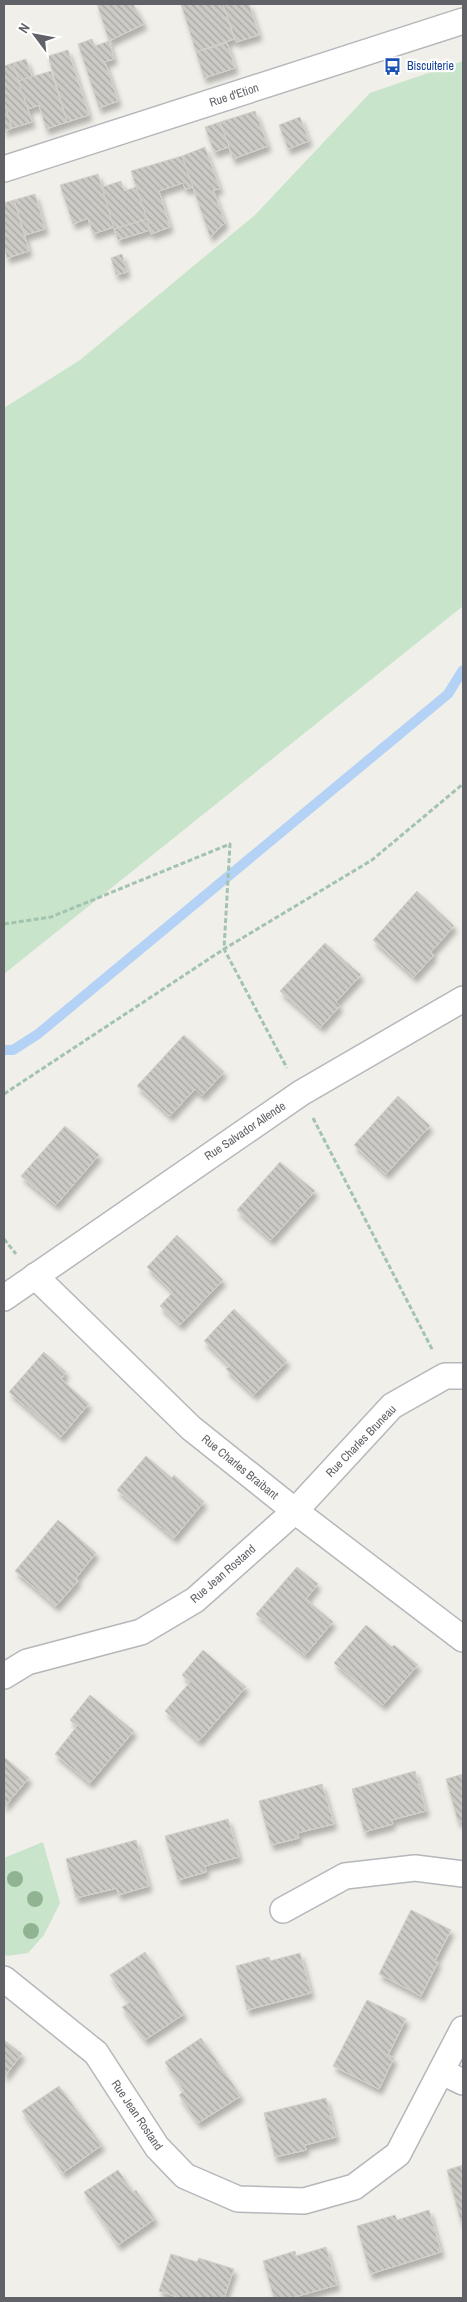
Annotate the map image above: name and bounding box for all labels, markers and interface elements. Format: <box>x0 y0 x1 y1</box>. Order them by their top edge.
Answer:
north arrow <box>10 10 60 60</box>
text: N <box>14 20 34 36</box>
bus stop icon: Biscuiterie <box>383 56 403 76</box>
place label: Biscuiterie <box>407 58 454 74</box>
street label: Rue d'Etion <box>207 79 261 111</box>
street label: Rue Salvador Allende <box>201 1098 289 1164</box>
street label: Rue Charles Bruneau <box>322 1401 400 1481</box>
street label: Rue Charles Braibant <box>198 1431 282 1503</box>
street label: Rue Jean Rostand <box>187 1541 259 1607</box>
street label: Rue Jean Rostand <box>108 2077 166 2153</box>

